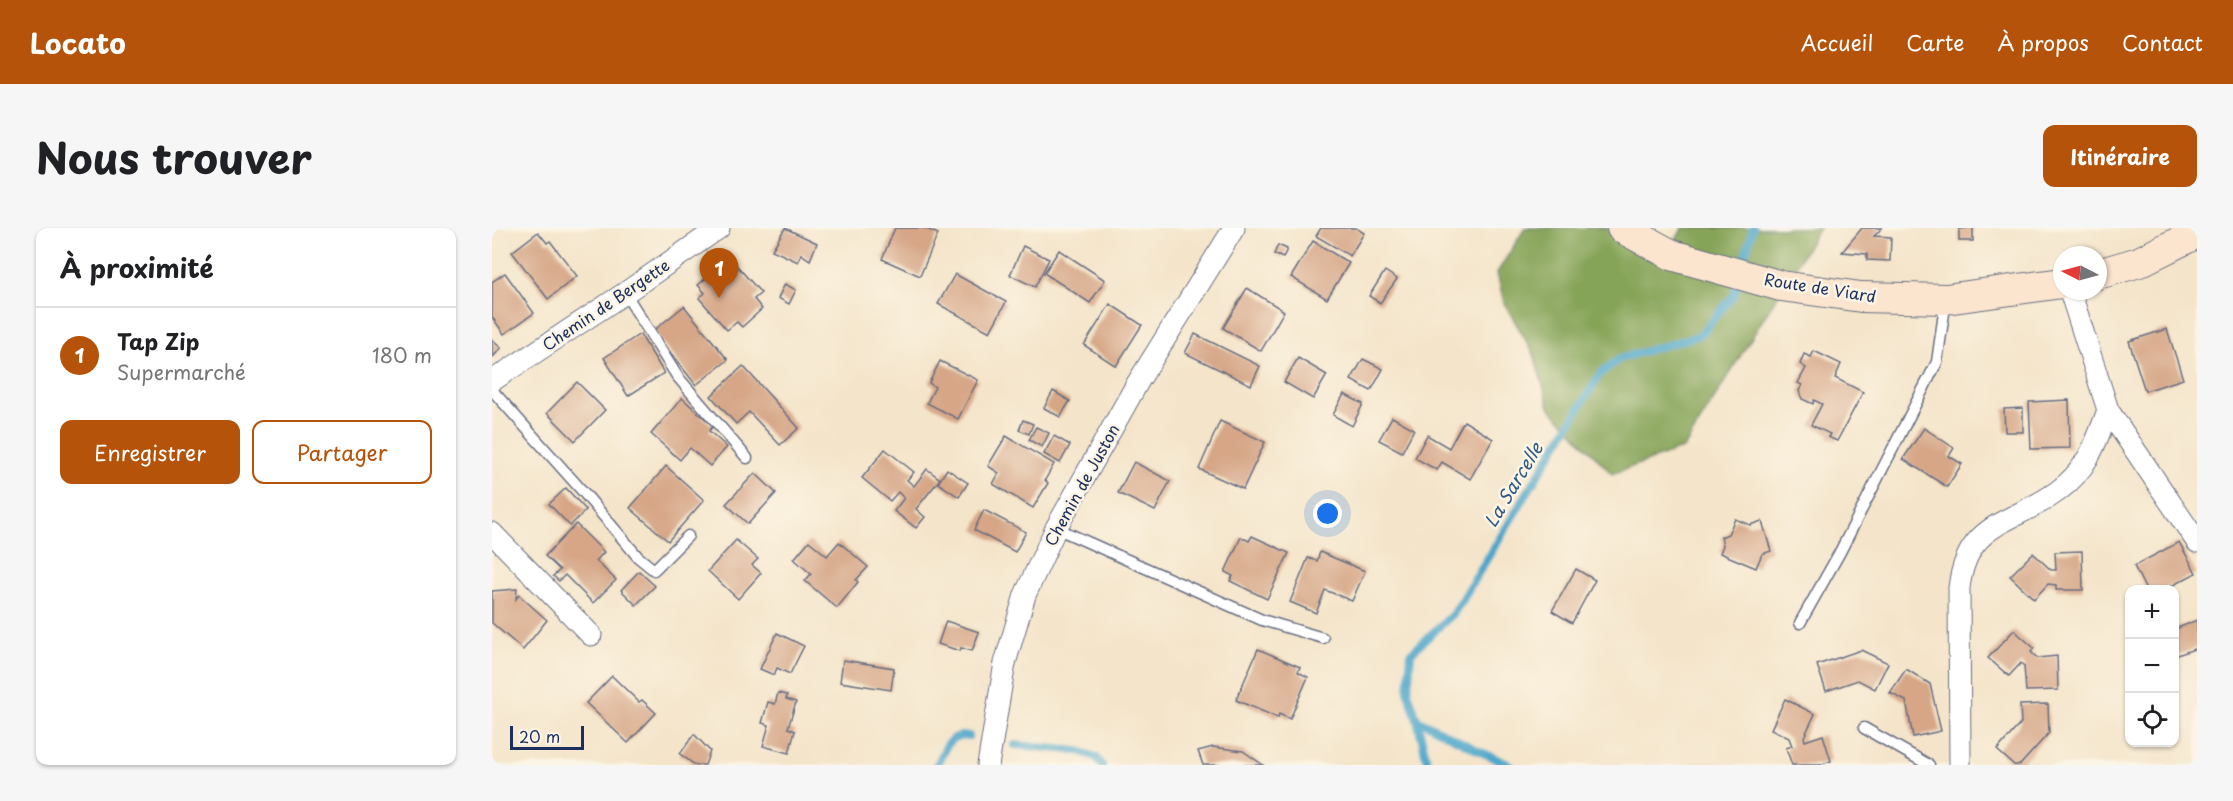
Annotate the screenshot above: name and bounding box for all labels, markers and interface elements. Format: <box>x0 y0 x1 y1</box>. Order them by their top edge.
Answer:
text: Locato <box>30 21 126 64</box>
text: Accueil <box>1801 26 1873 58</box>
text: Carte <box>1906 26 1964 58</box>
text: À propos <box>1997 26 2089 58</box>
text: Contact <box>2122 26 2203 58</box>
text: Nous trouver <box>36 125 312 188</box>
button: Itinéraire <box>2043 125 2197 187</box>
north arrow <box>2053 246 2107 300</box>
text: À proximité <box>60 248 214 287</box>
pin: 1 <box>700 248 738 298</box>
street label: Chemin de Bergette <box>537 253 674 356</box>
street label: Route de Viard <box>1762 266 1878 308</box>
text: Tap Zip <box>117 324 199 357</box>
text: 1 <box>75 340 84 370</box>
text: 180 m <box>372 340 432 370</box>
text: Supermarché <box>117 357 246 387</box>
street label: Chemin de Juston <box>1038 419 1125 550</box>
button: Enregistrer <box>60 420 240 484</box>
button: Partager <box>252 420 432 484</box>
water label: La Sarcelle <box>1477 436 1549 532</box>
your location <box>1313 499 1342 528</box>
map controls <box>2125 585 2179 747</box>
button: + <box>2125 585 2179 639</box>
button: − <box>2125 639 2179 693</box>
button: locate <box>2125 693 2179 747</box>
scale bar <box>510 723 584 750</box>
text: 20 m <box>519 724 560 748</box>

